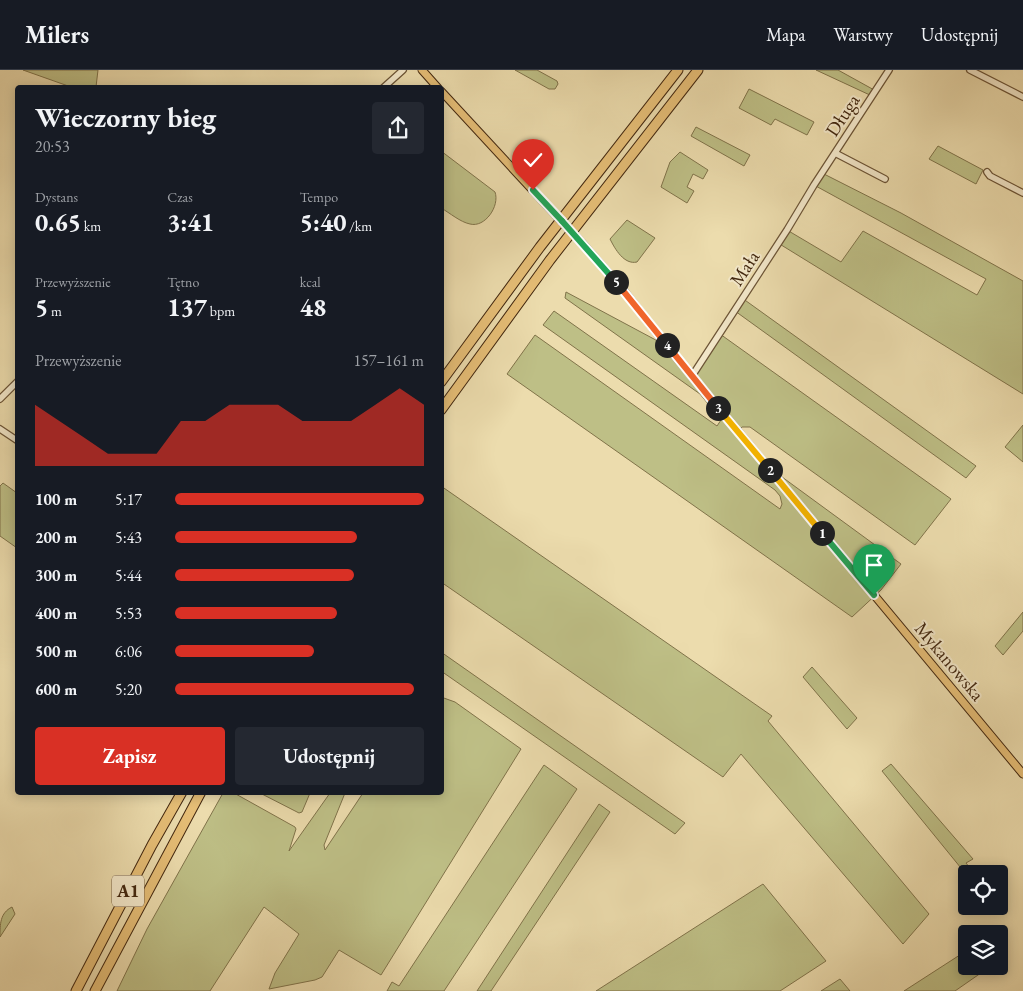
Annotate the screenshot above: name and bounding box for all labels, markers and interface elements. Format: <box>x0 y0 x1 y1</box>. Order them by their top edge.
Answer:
text: Milers <box>25 19 89 50</box>
text: Mapa <box>766 23 805 46</box>
text: Warstwy <box>833 23 893 46</box>
text: Udostępnij <box>921 23 998 46</box>
street label: Długa <box>820 89 866 141</box>
text: Wieczorny bieg <box>35 99 216 135</box>
button: share <box>372 102 424 154</box>
text: 20:53 <box>35 136 70 157</box>
pin <box>512 139 554 190</box>
icon: check <box>519 146 547 174</box>
text: Dystans <box>35 188 78 206</box>
text: Czas <box>167 188 193 206</box>
text: Tempo <box>300 188 338 206</box>
text: 0.65 <box>35 206 81 238</box>
text: 3:41 <box>167 206 214 238</box>
text: 5:40 <box>300 206 346 238</box>
text: km <box>81 217 101 235</box>
text: /km <box>346 217 372 235</box>
street label: Mała <box>724 246 765 291</box>
pin: 5 <box>604 270 628 294</box>
text: Przewyższenie <box>35 273 111 291</box>
text: Tętno <box>167 273 199 291</box>
text: kcal <box>300 273 321 291</box>
text: 5 <box>613 273 620 291</box>
text: 5 <box>35 291 48 323</box>
text: 137 <box>167 291 207 323</box>
text: 48 <box>300 291 326 323</box>
text: m <box>48 302 62 320</box>
text: bpm <box>207 302 235 320</box>
pin: 4 <box>654 332 680 358</box>
text: 4 <box>664 336 671 354</box>
text: Przewyższenie <box>35 350 122 371</box>
text: 157–161 m <box>353 350 424 371</box>
pin: 3 <box>706 396 730 420</box>
text: 3 <box>715 399 722 417</box>
pin: 2 <box>758 458 782 482</box>
text: 2 <box>767 461 774 479</box>
text: 100 m <box>35 489 77 510</box>
text: 5:17 <box>115 489 142 510</box>
pin: 1 <box>810 520 834 546</box>
text: 1 <box>819 524 826 542</box>
text: 200 m <box>35 527 77 548</box>
text: 5:43 <box>115 527 142 548</box>
pin <box>853 544 895 595</box>
icon: arrive <box>860 551 888 579</box>
text: 300 m <box>35 565 77 586</box>
text: 5:44 <box>115 565 142 586</box>
text: 400 m <box>35 603 77 624</box>
text: 5:53 <box>115 603 142 624</box>
street label: Mykanowska <box>909 617 990 706</box>
text: 500 m <box>35 641 77 662</box>
text: 6:06 <box>115 641 142 662</box>
text: 600 m <box>35 679 77 700</box>
text: 5:20 <box>115 679 142 700</box>
button: Zapisz <box>35 727 225 785</box>
button: Udostępnij <box>235 727 424 785</box>
map controls <box>958 865 1008 975</box>
button: locate <box>958 865 1008 915</box>
road number: A1 <box>112 876 144 906</box>
button: layers <box>958 925 1008 975</box>

